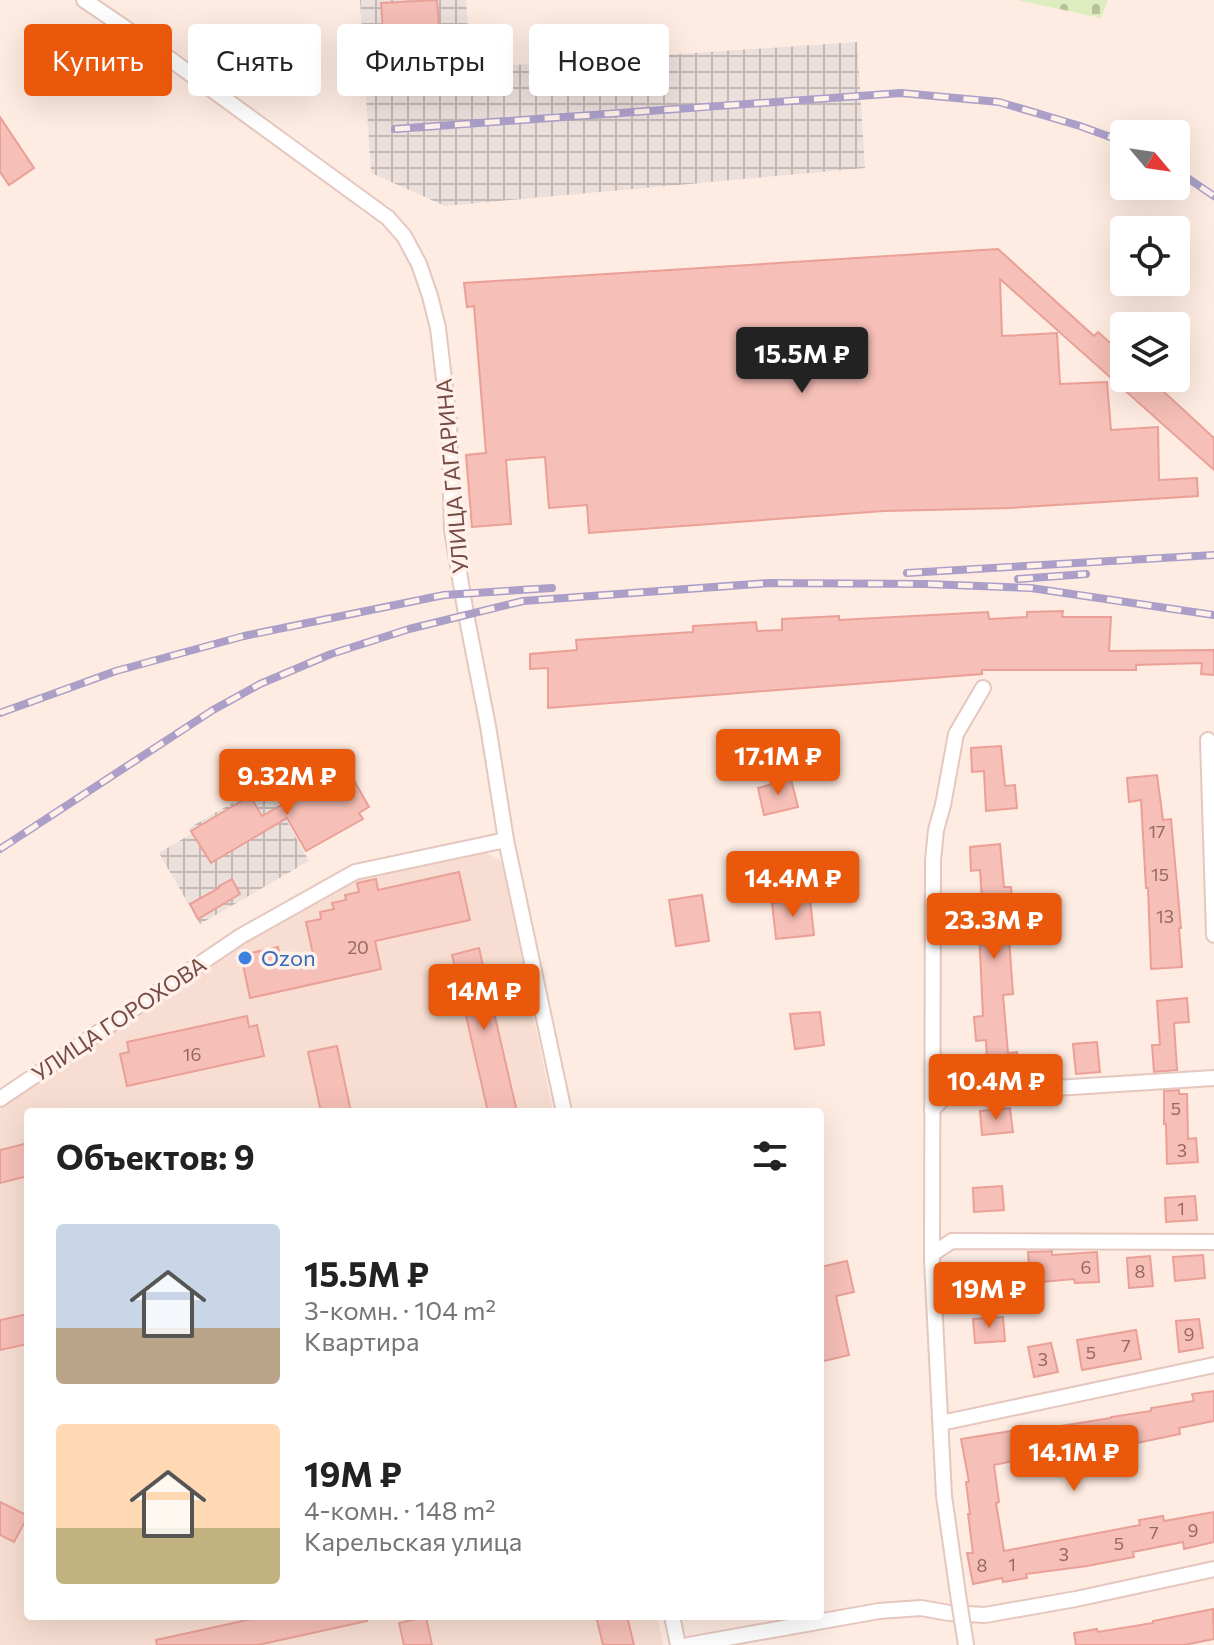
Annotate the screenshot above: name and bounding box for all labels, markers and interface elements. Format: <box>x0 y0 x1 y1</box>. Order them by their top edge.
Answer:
chip: Купить <box>24 24 172 96</box>
chip: Снять <box>188 24 321 96</box>
chip: Фильтры <box>337 24 513 96</box>
chip: Новое <box>529 24 669 96</box>
north arrow <box>1110 120 1190 200</box>
map controls <box>1110 120 1190 392</box>
button: locate <box>1110 216 1190 296</box>
button: layers <box>1110 312 1190 392</box>
pin: 15.5M ₽ <box>728 327 876 395</box>
text: 15.5M ₽ <box>754 337 850 368</box>
street label: УЛИЦА ГАГАРИНА <box>430 377 473 575</box>
pin: 17.1M ₽ <box>704 729 852 797</box>
text: 17.1M ₽ <box>734 739 822 770</box>
pin: 9.32M ₽ <box>213 749 361 817</box>
text: 9.32M ₽ <box>237 759 337 790</box>
house number: 17 <box>1148 820 1166 842</box>
pin: 14.4M ₽ <box>719 851 867 919</box>
text: 14.4M ₽ <box>744 861 842 892</box>
house number: 15 <box>1151 863 1169 885</box>
pin: 23.3M ₽ <box>920 893 1068 961</box>
text: 23.3M ₽ <box>945 903 1043 934</box>
house number: 13 <box>1156 905 1174 927</box>
house number: 20 <box>347 936 369 958</box>
place label: Ozon <box>261 944 316 971</box>
marker: Ozon <box>236 949 254 967</box>
street label: УЛИЦА ГОРОХОВА <box>26 950 211 1087</box>
pin: 14M ₽ <box>428 964 540 1032</box>
text: 14M ₽ <box>447 974 521 1005</box>
house number: 16 <box>183 1043 201 1065</box>
pin: 10.4M ₽ <box>922 1054 1070 1122</box>
text: 10.4M ₽ <box>947 1064 1045 1095</box>
house number: 5 <box>1171 1097 1181 1119</box>
icon: filters <box>748 1134 792 1178</box>
text: Объектов: 9 <box>56 1135 255 1177</box>
house number: 3 <box>1177 1139 1187 1161</box>
house number: 1 <box>1177 1197 1185 1219</box>
text: 15.5M ₽ <box>304 1252 429 1294</box>
icon: home <box>120 1256 216 1352</box>
house number: 6 <box>1081 1256 1091 1278</box>
house number: 8 <box>1135 1260 1146 1282</box>
pin: 19M ₽ <box>933 1262 1045 1330</box>
text: 19M ₽ <box>952 1272 1026 1303</box>
text: 3-комн. · 104 m² <box>304 1294 496 1325</box>
house number: 9 <box>1184 1323 1194 1345</box>
text: Квартира <box>304 1325 420 1356</box>
house number: 7 <box>1121 1334 1131 1356</box>
house number: 5 <box>1086 1341 1096 1363</box>
house number: 3 <box>1038 1348 1048 1370</box>
pin: 14.1M ₽ <box>1000 1425 1148 1493</box>
text: 14.1M ₽ <box>1028 1435 1120 1466</box>
text: 19M ₽ <box>304 1452 402 1494</box>
icon: home <box>120 1456 216 1552</box>
text: 4-комн. · 148 m² <box>304 1494 496 1525</box>
house number: 9 <box>1188 1519 1198 1541</box>
house number: 7 <box>1149 1521 1159 1543</box>
text: Карельская улица <box>304 1525 522 1556</box>
house number: 5 <box>1114 1532 1124 1554</box>
house number: 3 <box>1059 1543 1069 1565</box>
house number: 1 <box>1008 1553 1016 1575</box>
house number: 8 <box>977 1554 988 1576</box>

